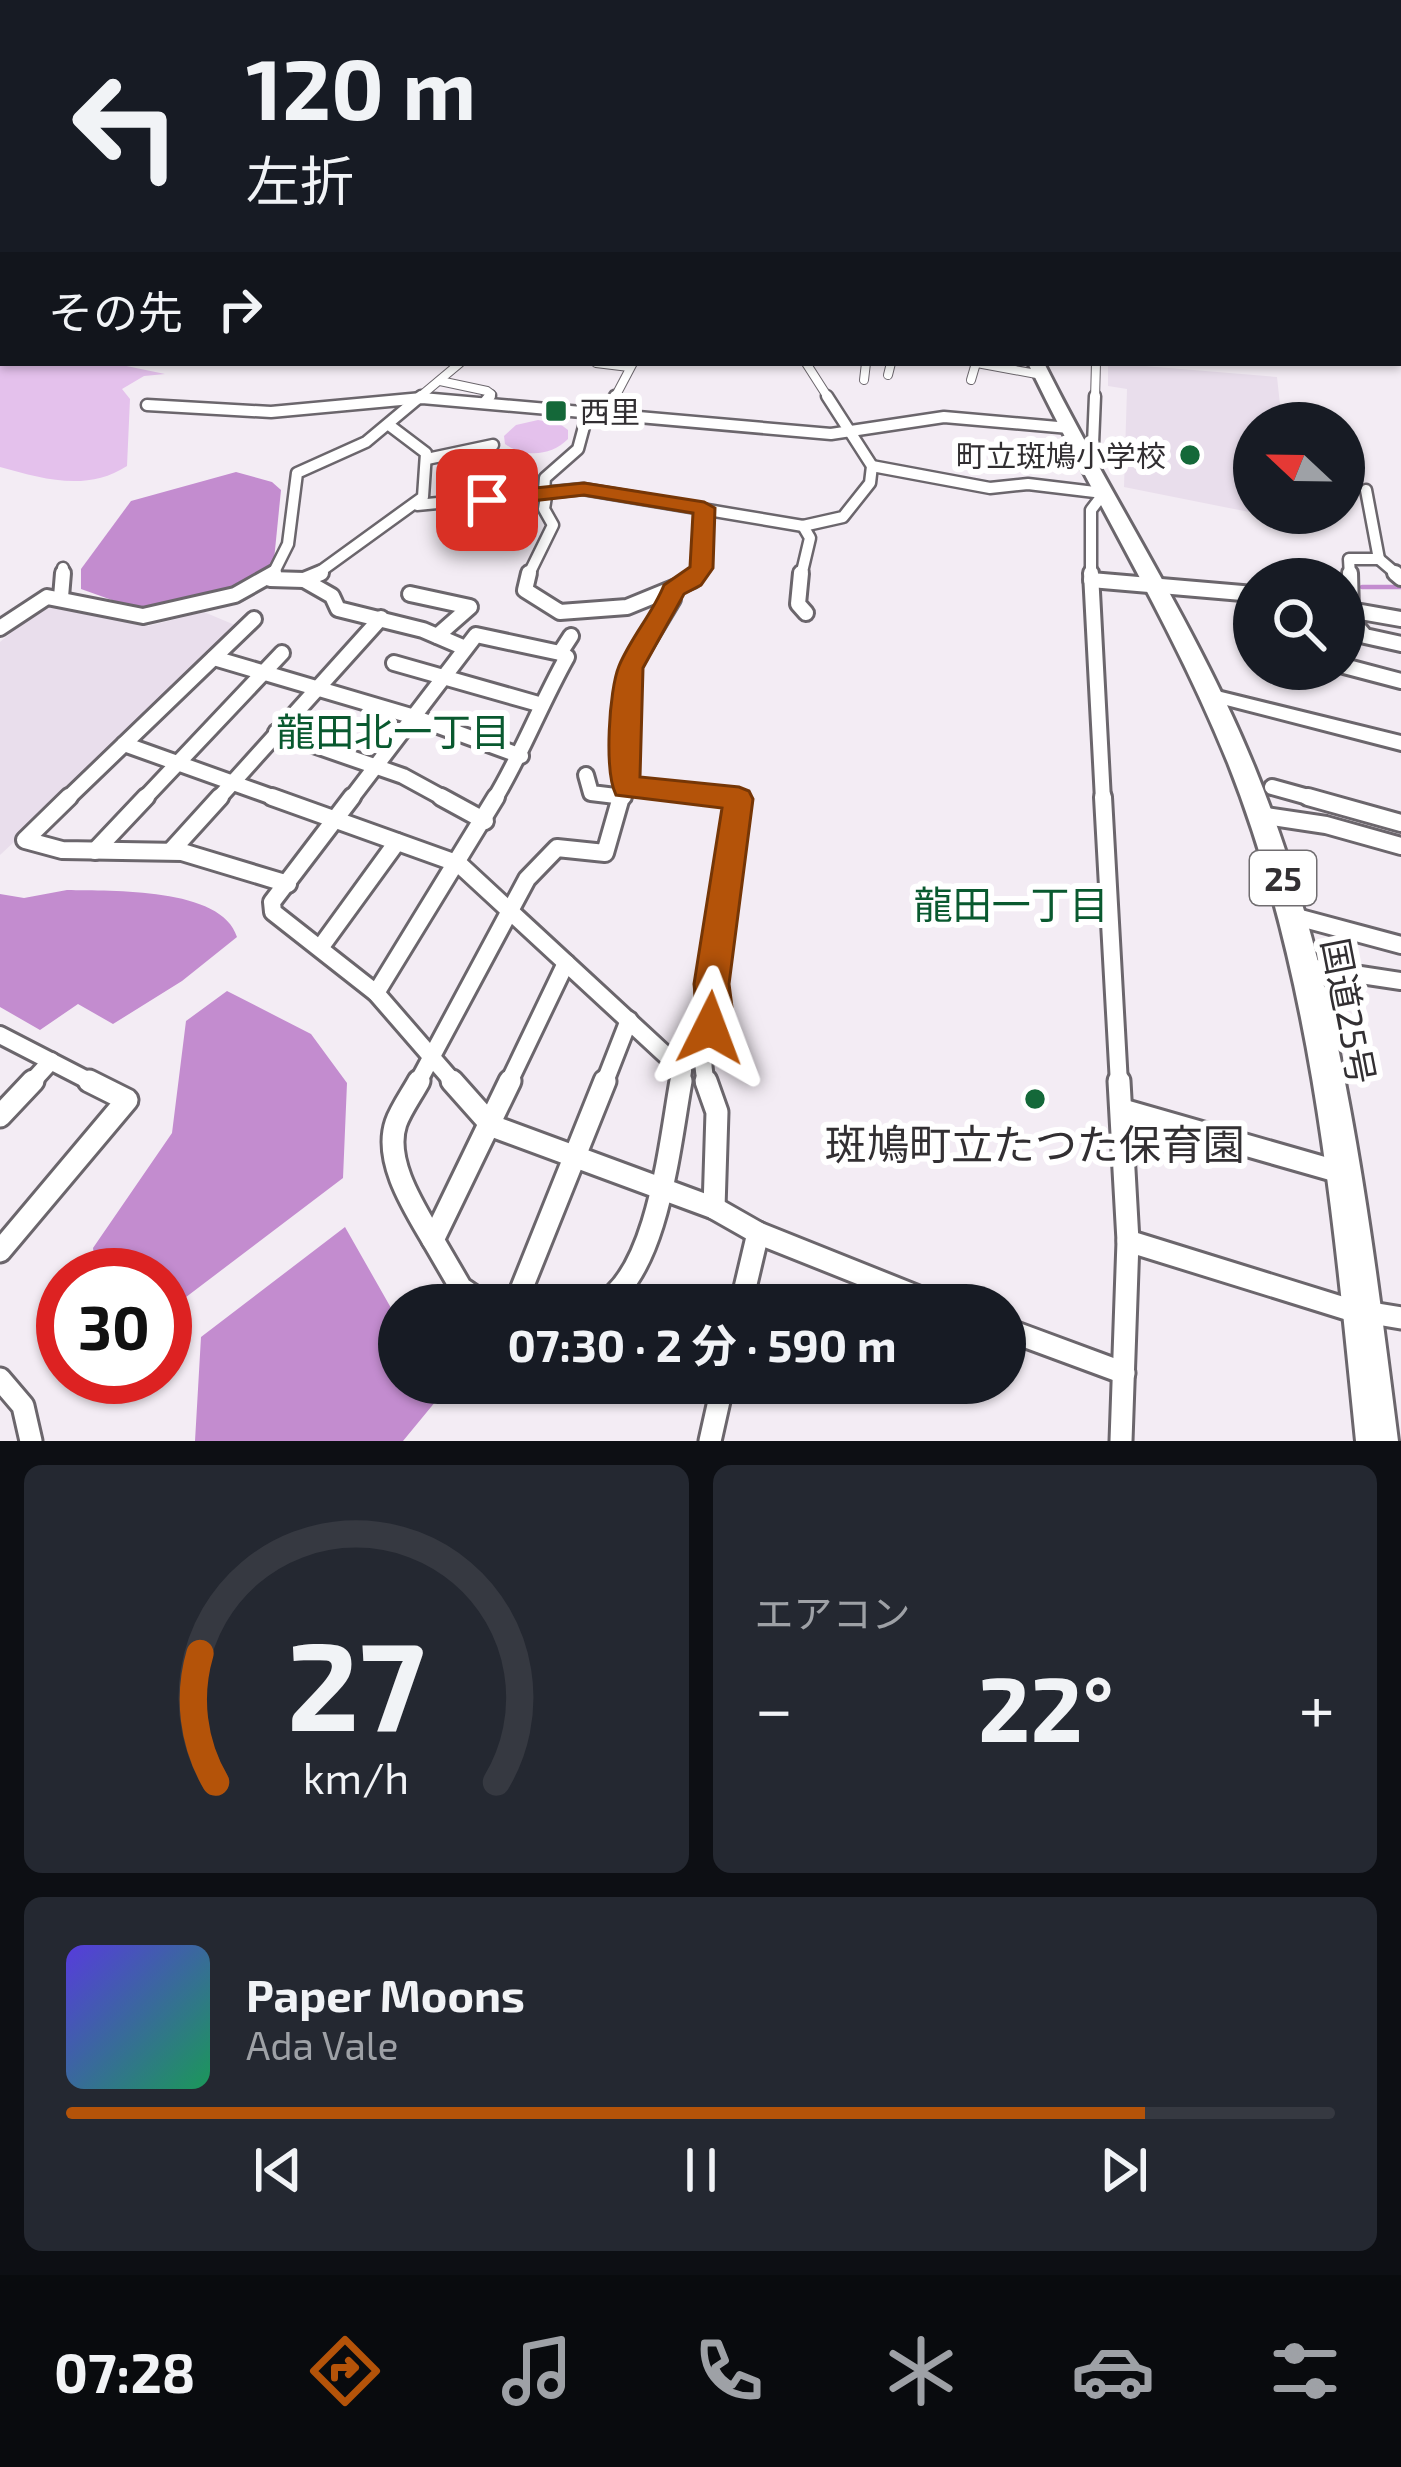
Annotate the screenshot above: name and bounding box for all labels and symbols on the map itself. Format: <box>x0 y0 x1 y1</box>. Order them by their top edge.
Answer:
place label: 西里 <box>580 393 640 429</box>
marker: 西里 <box>543 398 569 424</box>
north arrow <box>1233 402 1365 534</box>
place label: 町立斑鳩小学校 <box>956 437 1166 473</box>
marker: 町立斑鳩小学校 <box>1177 442 1203 468</box>
pin <box>436 449 538 551</box>
district label: 龍田北一丁目 <box>276 707 510 754</box>
road number: 25 <box>1250 851 1316 905</box>
district label: 龍田一丁目 <box>913 880 1109 927</box>
street label: 国道25号 <box>1315 934 1385 1088</box>
position arrow <box>647 965 773 1091</box>
marker: 斑鳩町立たつた保育園 <box>1022 1086 1048 1112</box>
place label: 斑鳩町立たつた保育園 <box>825 1118 1245 1168</box>
speed limit sign: 30 <box>36 1248 192 1404</box>

